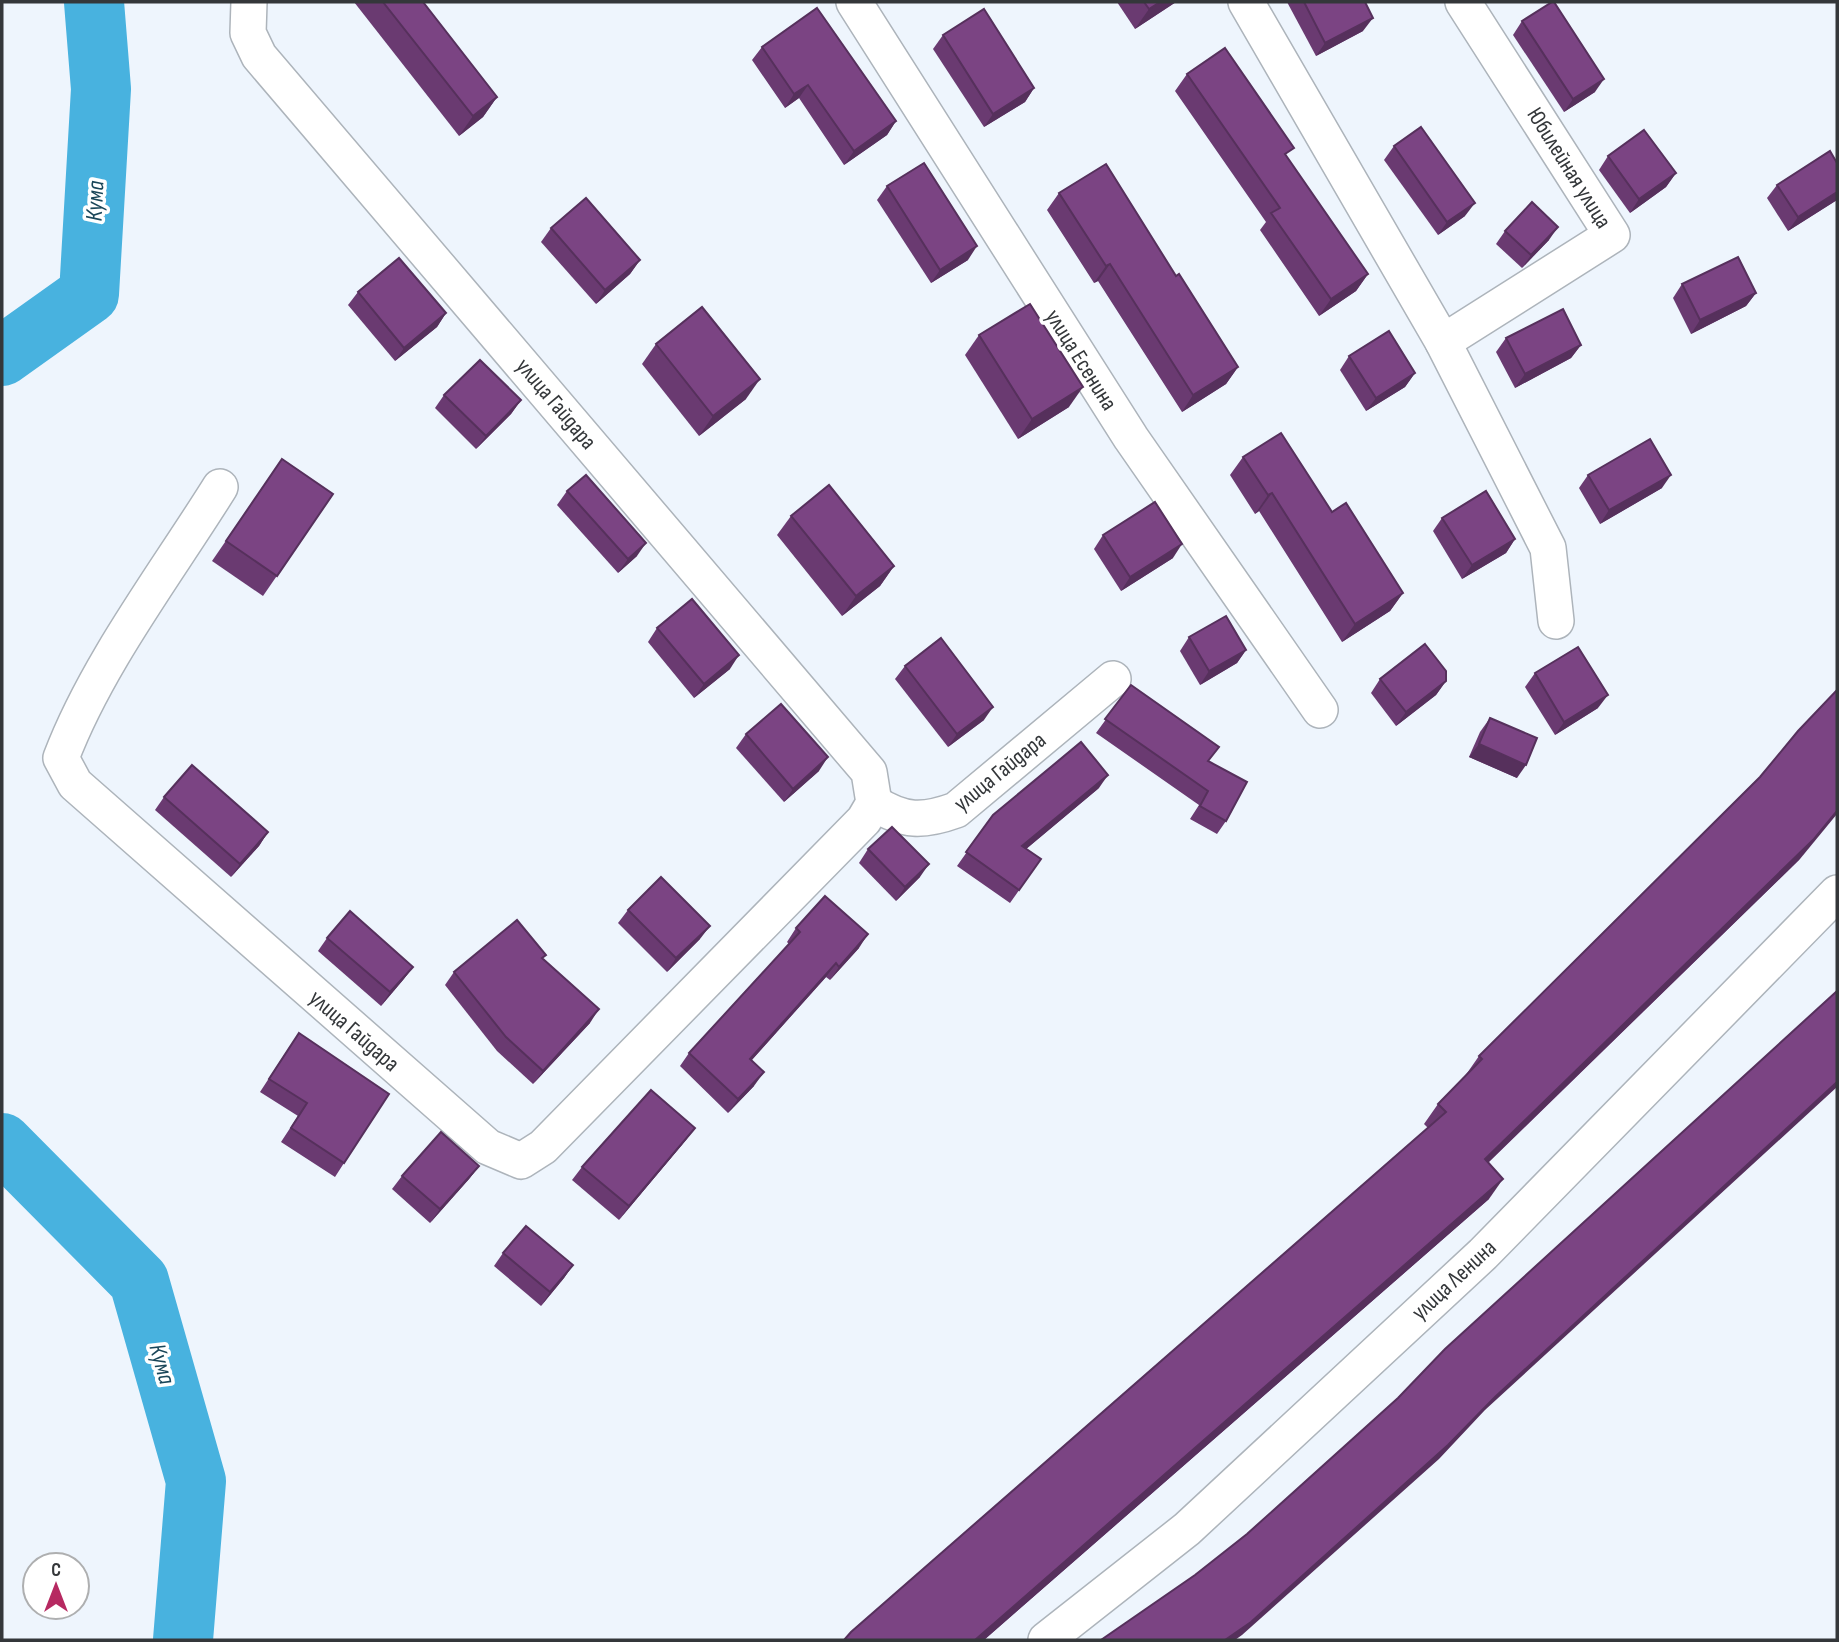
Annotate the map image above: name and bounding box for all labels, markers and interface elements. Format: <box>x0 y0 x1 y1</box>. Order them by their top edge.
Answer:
street label: Юбилейная улица <box>1521 102 1617 234</box>
water label: Кума <box>79 180 111 222</box>
street label: улица Есенина <box>1039 304 1123 416</box>
street label: улица Гайдара <box>510 353 602 455</box>
street label: улица Гайдара <box>948 726 1052 818</box>
street label: улица Гайдара <box>303 984 405 1078</box>
street label: улица Ленина <box>1406 1234 1502 1326</box>
water label: Кума <box>142 1341 182 1388</box>
north arrow <box>21 1551 91 1621</box>
text: С <box>51 1559 61 1582</box>

